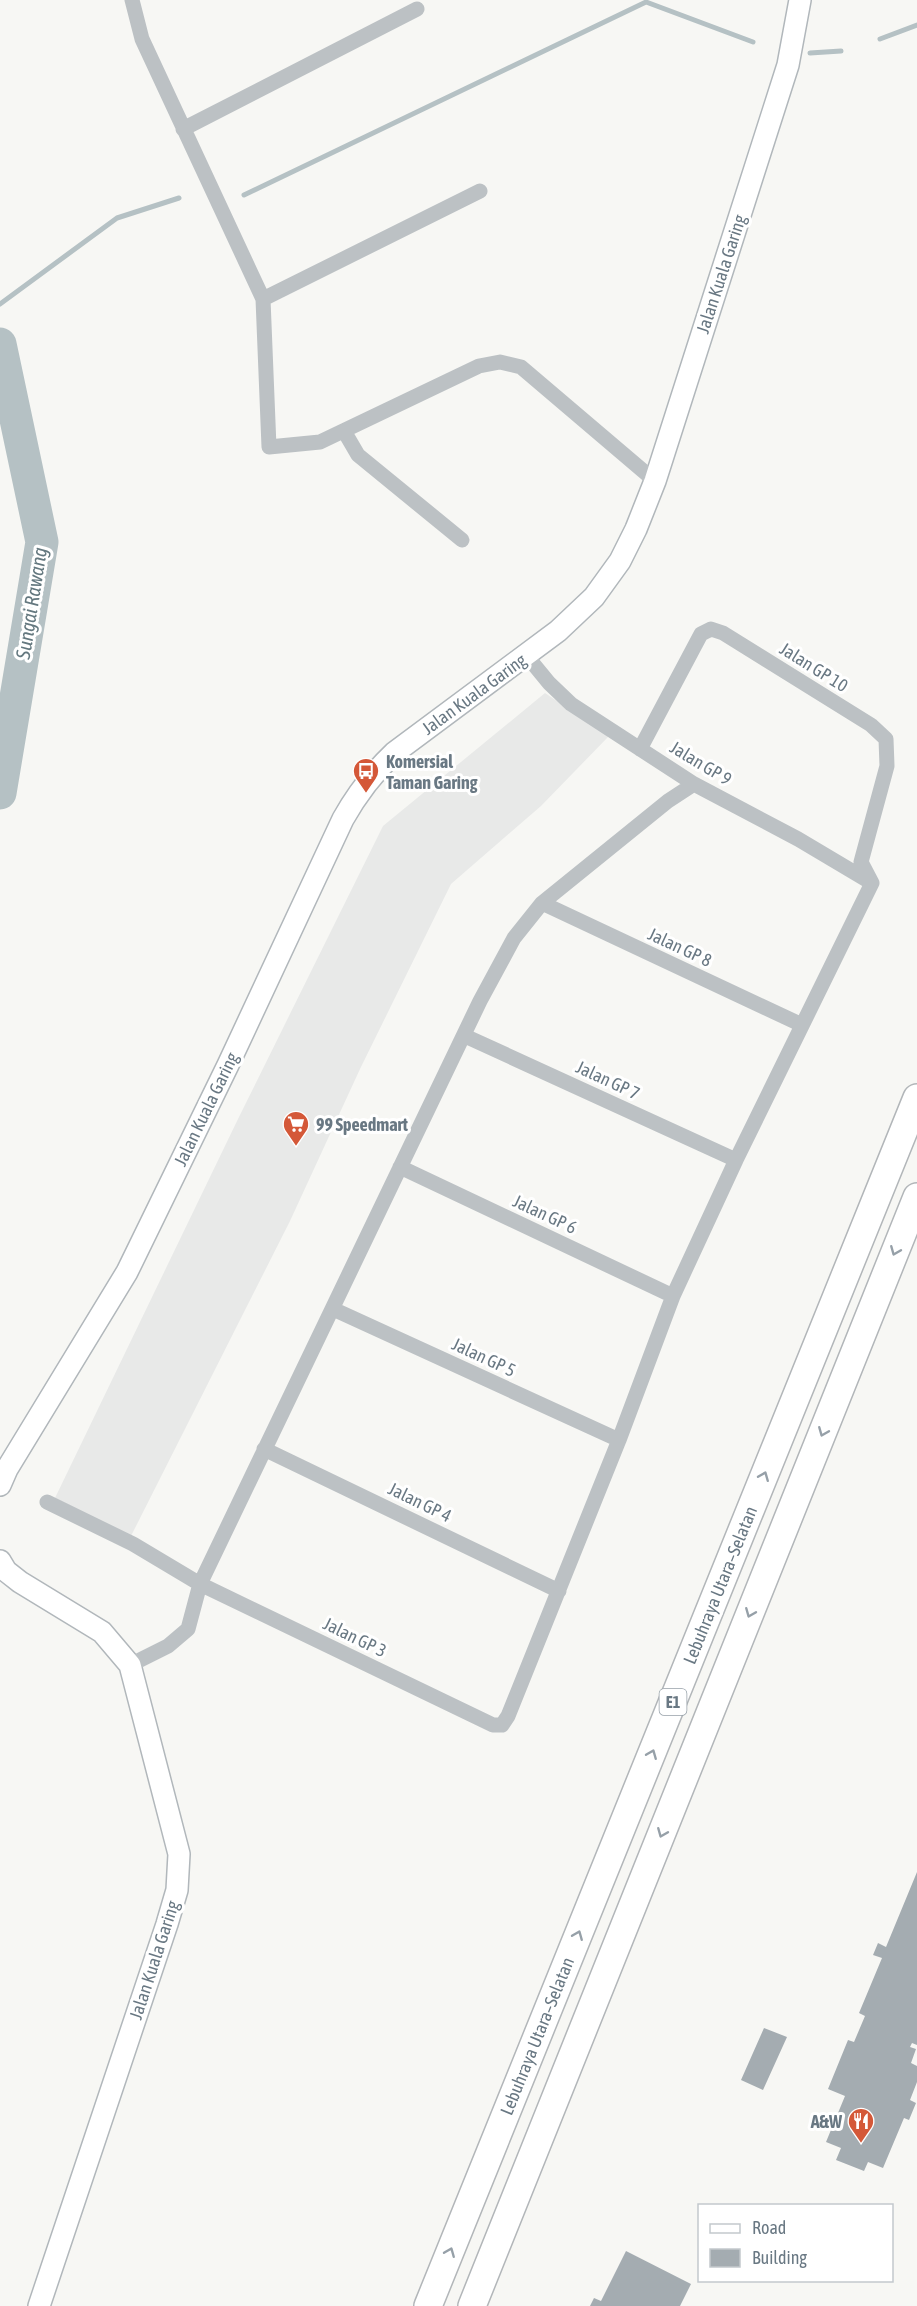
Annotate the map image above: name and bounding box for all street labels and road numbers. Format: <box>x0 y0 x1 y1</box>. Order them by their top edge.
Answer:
street label: Jalan Kuala Garing <box>692 212 750 336</box>
street label: Jalan GP 10 <box>776 638 852 696</box>
street label: Jalan Kuala Garing <box>418 649 530 739</box>
street label: Jalan GP 9 <box>667 737 735 789</box>
street label: Jalan GP 8 <box>645 923 715 971</box>
street label: Jalan Kuala Garing <box>169 1049 243 1169</box>
street label: Jalan GP 7 <box>573 1056 643 1104</box>
street label: Jalan GP 6 <box>510 1190 580 1238</box>
street label: Jalan GP 5 <box>449 1333 519 1381</box>
street label: Jalan GP 4 <box>385 1478 455 1526</box>
street label: Lebuhraya Utara–Selatan <box>679 1503 761 1667</box>
street label: Jalan GP 3 <box>320 1613 390 1661</box>
road number: E1 <box>660 1689 686 1715</box>
street label: Jalan Kuala Garing <box>125 1898 183 2022</box>
street label: Lebuhraya Utara–Selatan <box>496 1954 578 2118</box>

